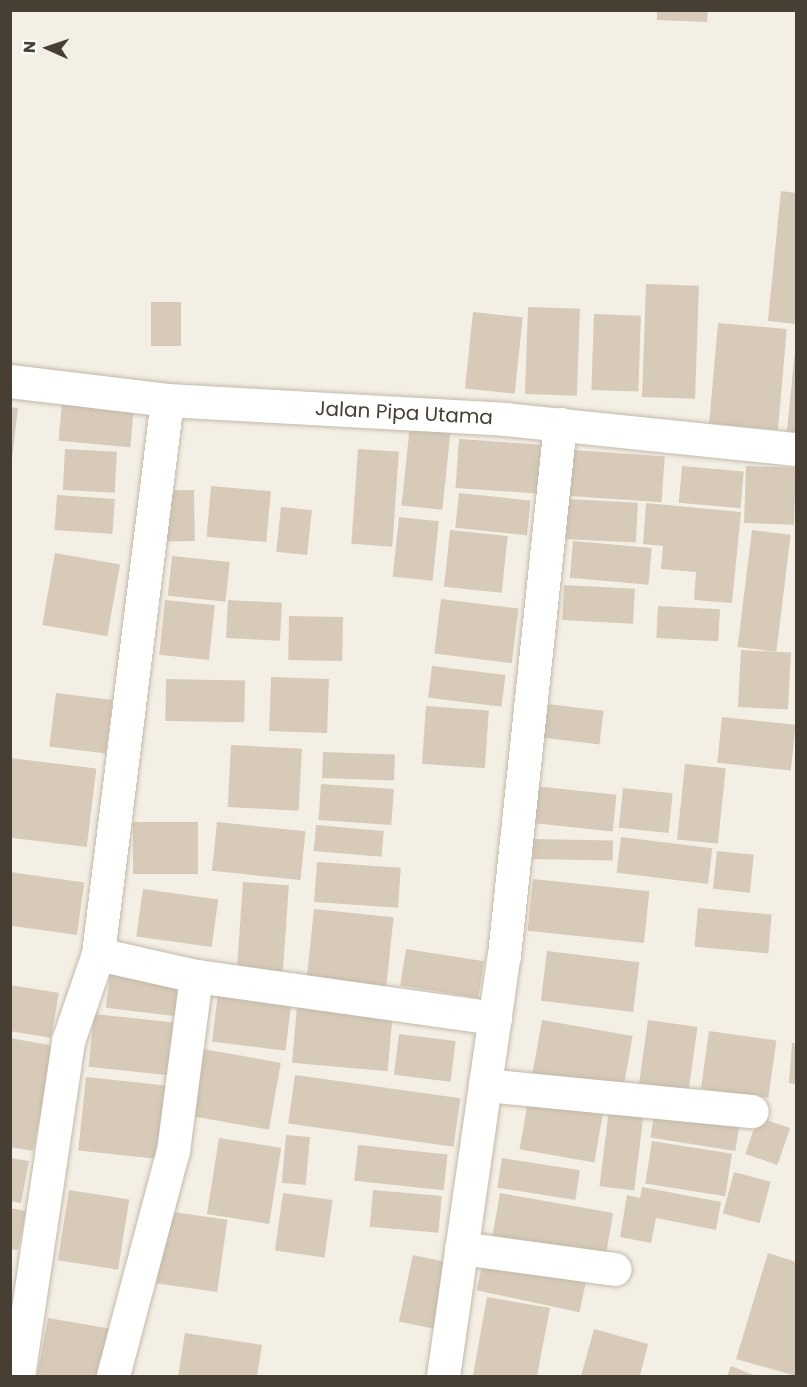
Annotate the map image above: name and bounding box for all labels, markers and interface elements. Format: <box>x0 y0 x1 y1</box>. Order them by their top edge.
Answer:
north arrow <box>18 18 78 78</box>
text: N <box>18 40 41 54</box>
street label: Jalan Pipa Utama <box>314 396 494 430</box>

